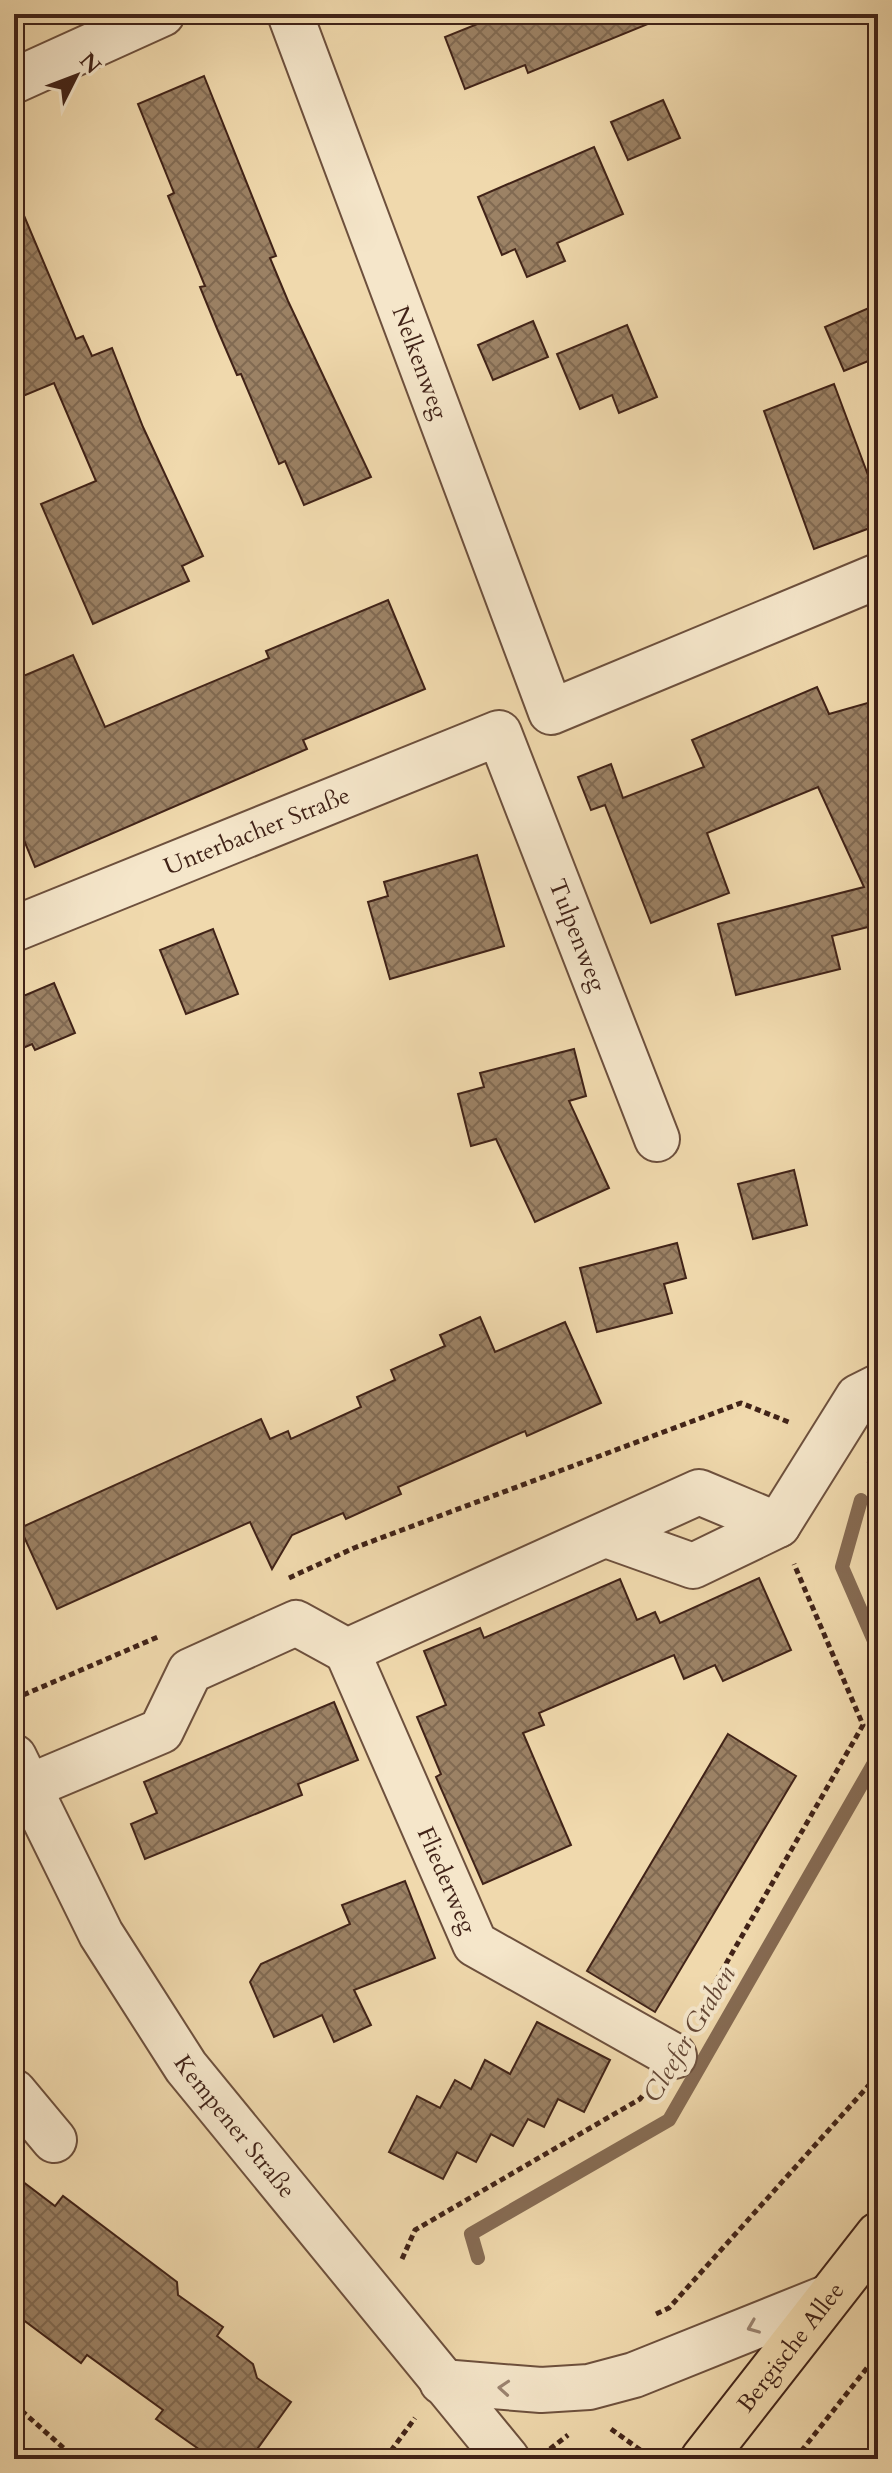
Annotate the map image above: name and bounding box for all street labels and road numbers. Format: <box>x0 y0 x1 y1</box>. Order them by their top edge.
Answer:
street label: Nelkenweg <box>384 301 457 424</box>
street label: Unterbacher Straße <box>159 778 355 883</box>
street label: Tulpenweg <box>541 874 615 997</box>
street label: Fliederweg <box>409 1821 485 1939</box>
street label: Kempener Straße <box>166 2049 303 2205</box>
street label: Bergische Allee <box>729 2275 852 2419</box>

